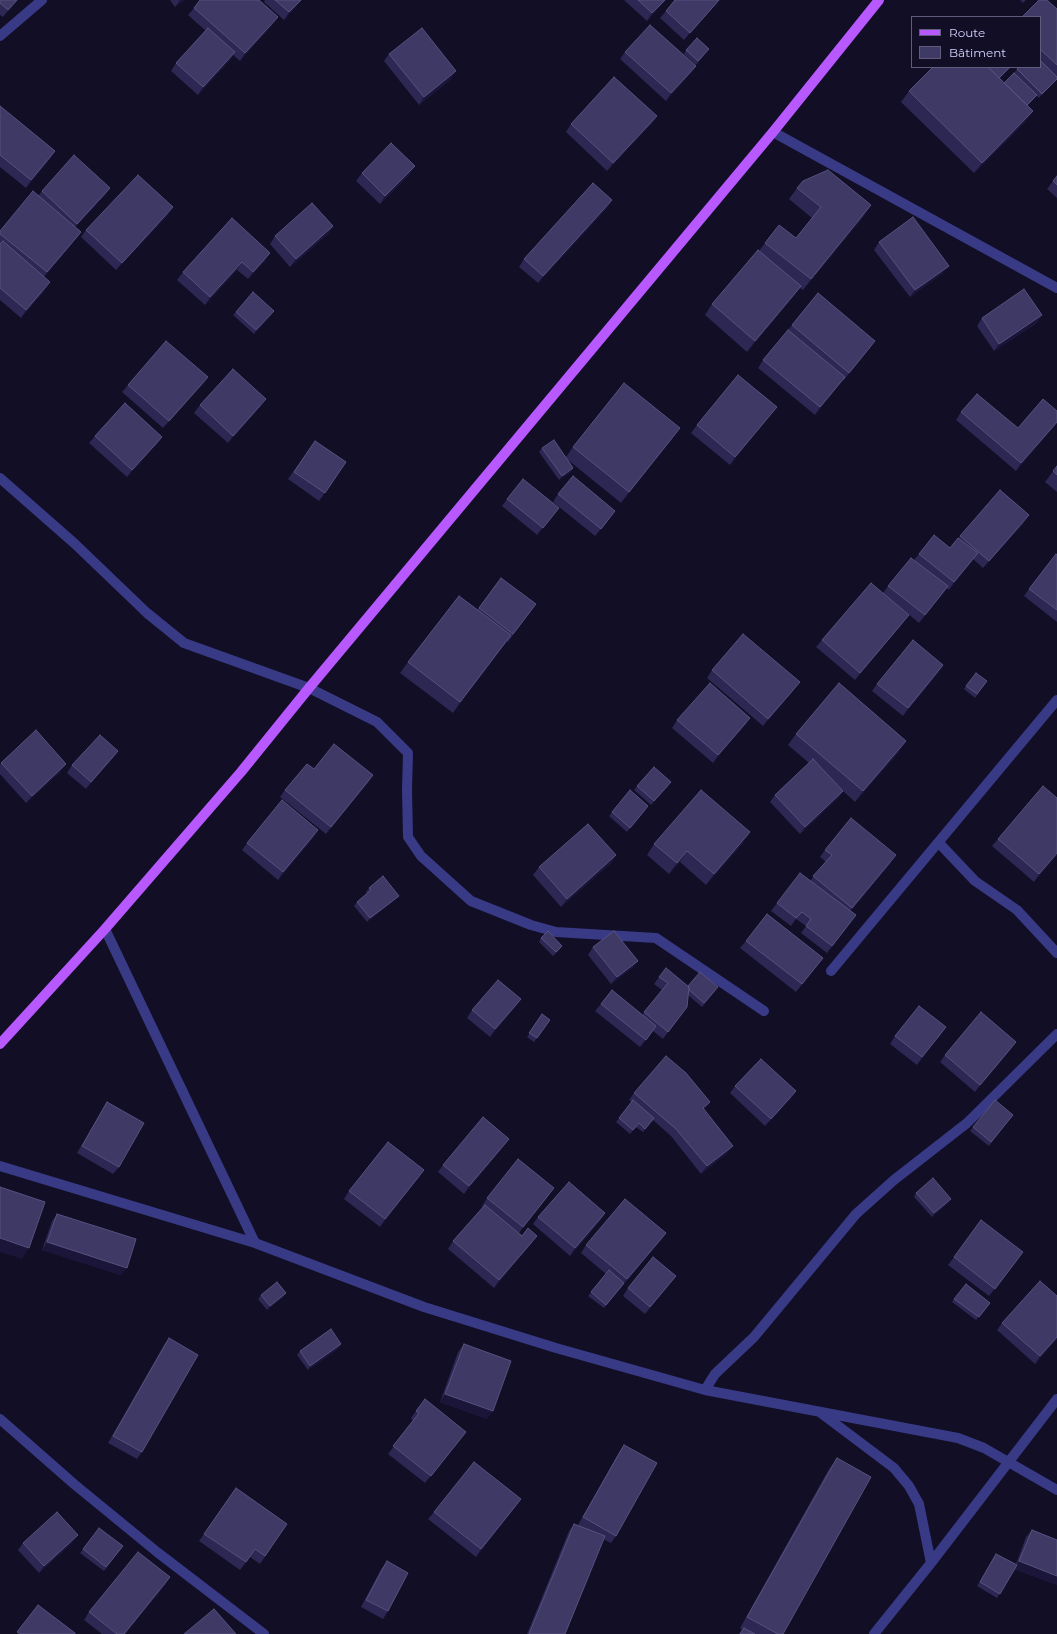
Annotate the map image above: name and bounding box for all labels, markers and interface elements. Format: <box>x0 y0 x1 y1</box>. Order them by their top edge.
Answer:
legend <box>911 16 1041 68</box>
text: Route <box>949 25 985 40</box>
text: Bâtiment <box>949 45 1006 60</box>

